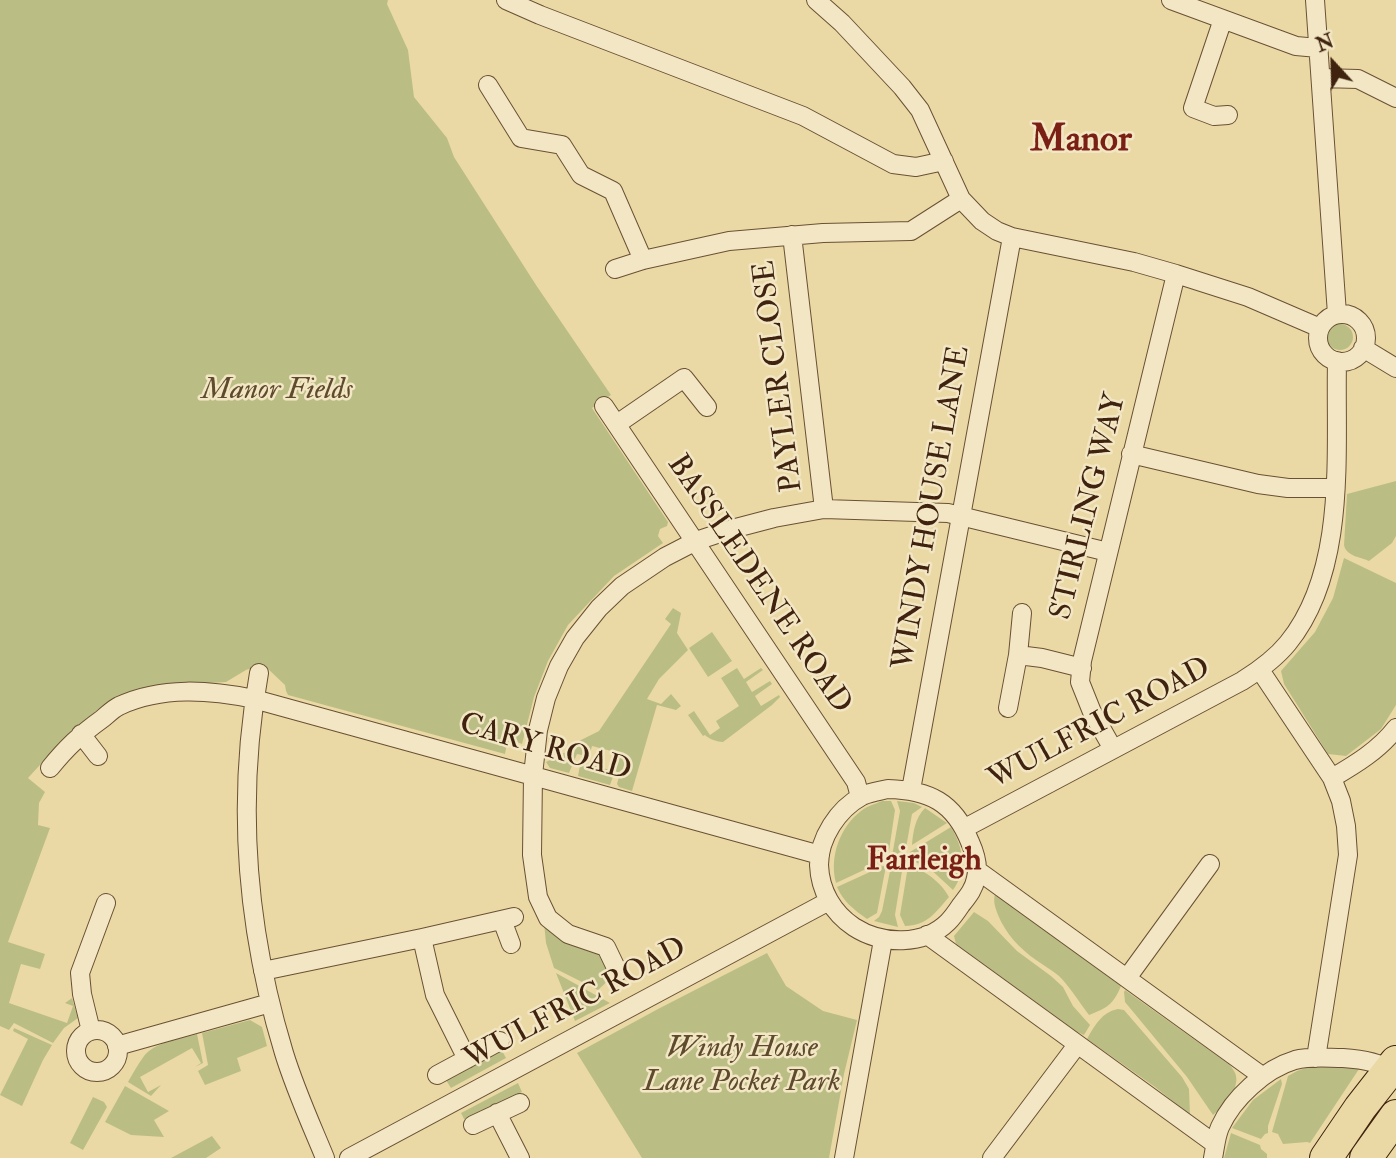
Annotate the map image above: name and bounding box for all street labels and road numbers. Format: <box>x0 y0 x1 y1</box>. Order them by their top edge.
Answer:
street label: PAYLER CLOSE <box>748 258 812 494</box>
street label: WINDY HOUSE LANE <box>887 343 979 673</box>
street label: STIRLING WAY <box>1044 390 1136 624</box>
street label: BASSLEDENE ROAD <box>658 449 858 721</box>
street label: WULFRIC ROAD <box>983 651 1217 799</box>
street label: CARY ROAD <box>455 707 635 791</box>
street label: WULFRIC ROAD <box>459 931 693 1079</box>

